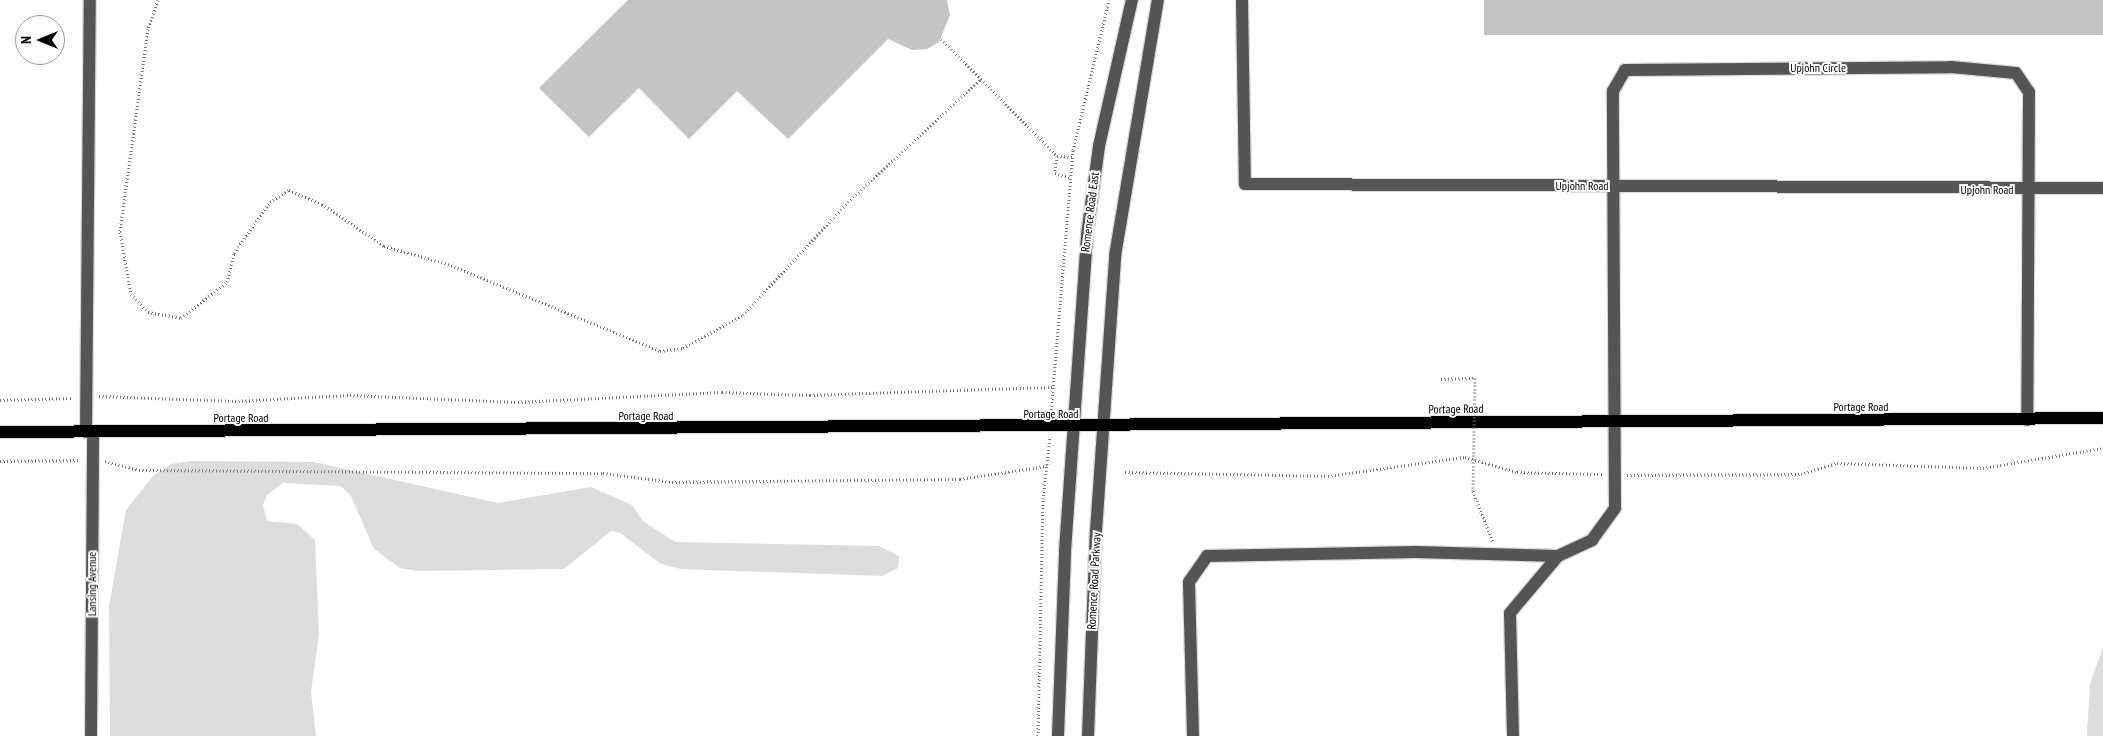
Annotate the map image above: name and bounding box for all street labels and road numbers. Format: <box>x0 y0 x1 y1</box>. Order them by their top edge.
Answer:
street label: Upjohn Circle <box>1790 61 1846 75</box>
street label: Romence Road East <box>1078 171 1102 253</box>
street label: Upjohn Road <box>1556 179 1608 193</box>
street label: Upjohn Road <box>1961 183 2013 197</box>
street label: Portage Road <box>1833 400 1889 414</box>
street label: Portage Road <box>1428 401 1484 417</box>
street label: Portage Road <box>1023 407 1079 421</box>
street label: Portage Road <box>618 409 674 423</box>
street label: Portage Road <box>213 411 269 425</box>
street label: Romence Road Parkway <box>1084 532 1104 630</box>
street label: Lansing Avenue <box>85 552 99 616</box>

